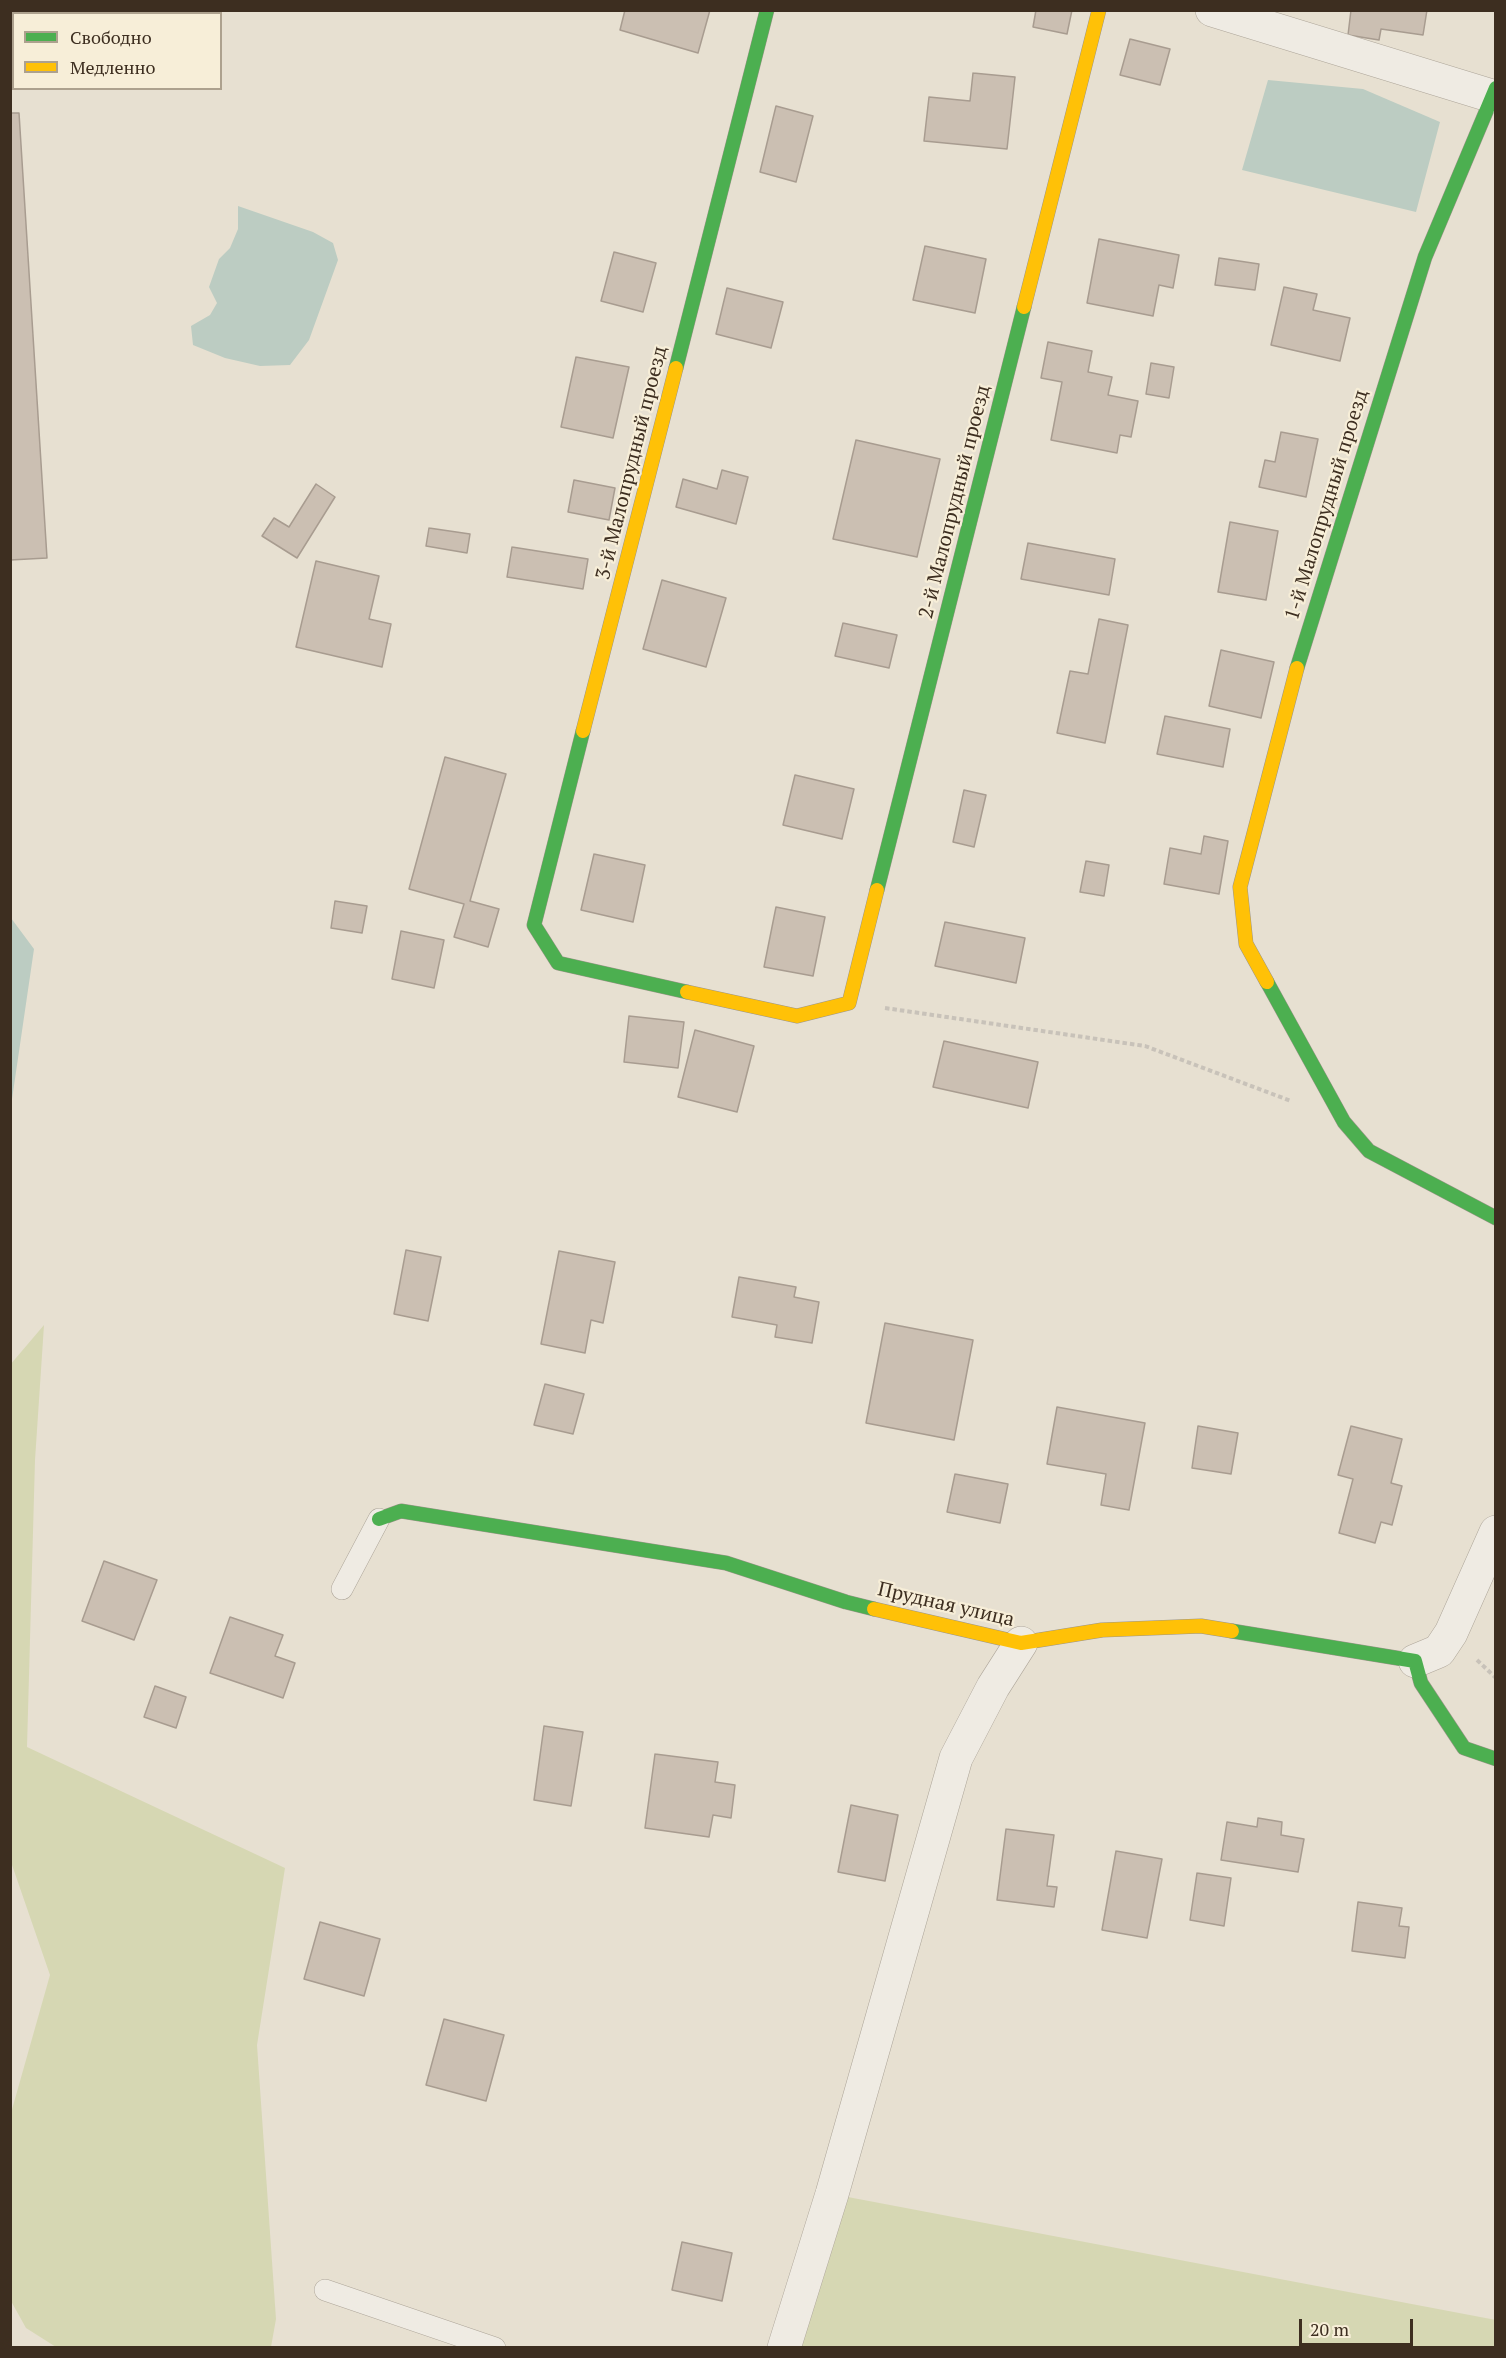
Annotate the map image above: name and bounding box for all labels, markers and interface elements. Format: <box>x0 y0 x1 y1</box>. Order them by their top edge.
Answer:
legend <box>12 12 222 90</box>
text: Свободно <box>70 25 152 49</box>
text: Медленно <box>70 55 156 79</box>
street label: 3-й Малопрудный проезд <box>591 344 673 582</box>
street label: 2-й Малопрудный проезд <box>914 383 996 621</box>
street label: 1-й Малопрудный проезд <box>1280 387 1374 623</box>
street label: Прудная улица <box>875 1578 1017 1632</box>
scale bar <box>1302 2307 1416 2345</box>
text: 20 m <box>1310 2317 1349 2341</box>

